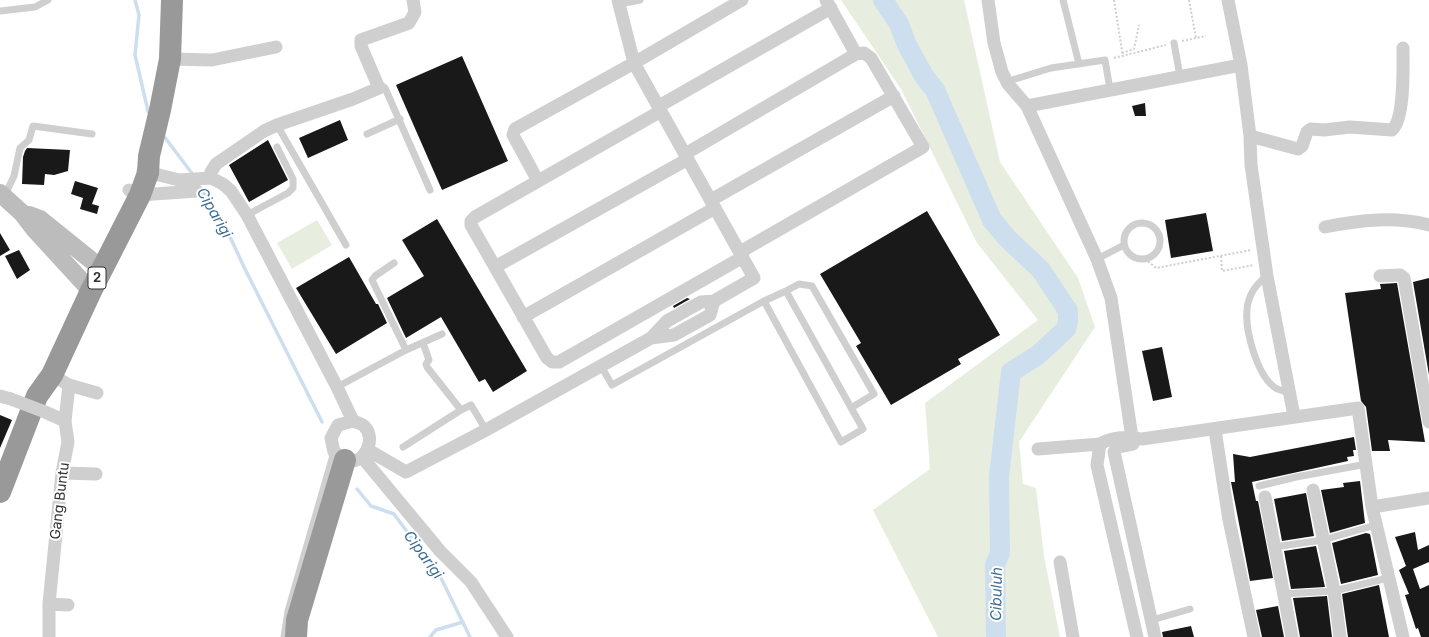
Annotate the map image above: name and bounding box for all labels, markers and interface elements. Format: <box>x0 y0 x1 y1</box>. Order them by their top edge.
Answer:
water label: Ciparigi <box>192 185 236 241</box>
road number: 2 <box>88 267 106 289</box>
street label: Gang Buntu <box>47 461 73 541</box>
water label: Ciparigi <box>399 527 447 583</box>
water label: Cibuluh <box>988 567 1006 621</box>

